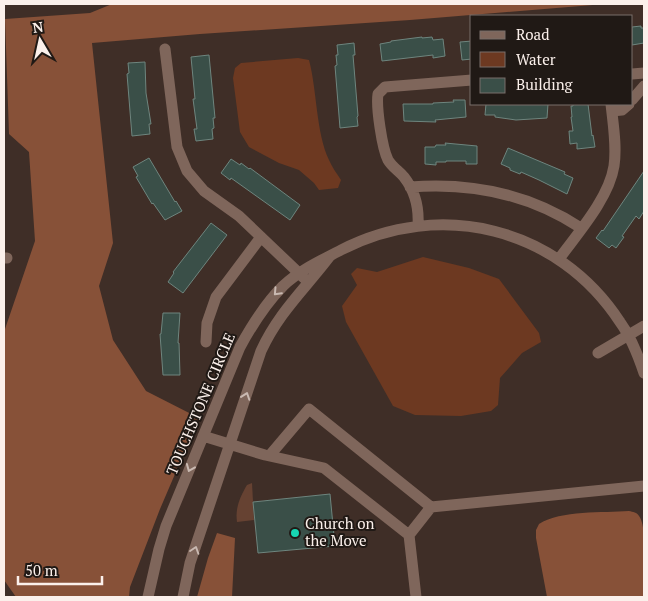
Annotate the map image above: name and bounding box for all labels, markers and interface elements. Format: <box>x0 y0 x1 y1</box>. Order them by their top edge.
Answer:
north arrow <box>15 15 65 65</box>
legend <box>470 15 633 105</box>
text: N <box>31 16 45 37</box>
text: Road <box>516 24 549 44</box>
text: Water <box>516 49 556 69</box>
text: Building <box>516 74 574 94</box>
one-way arrow <box>274 287 283 296</box>
street label: TOUCHSTONE CIRCLE <box>161 329 239 478</box>
one-way arrow <box>240 392 250 401</box>
one-way arrow <box>186 463 196 472</box>
place label: Church on the Move <box>305 513 375 550</box>
marker: Church on the Move <box>289 527 301 539</box>
one-way arrow <box>189 546 199 555</box>
scale bar <box>18 554 101 586</box>
text: 50 m <box>25 560 58 580</box>

